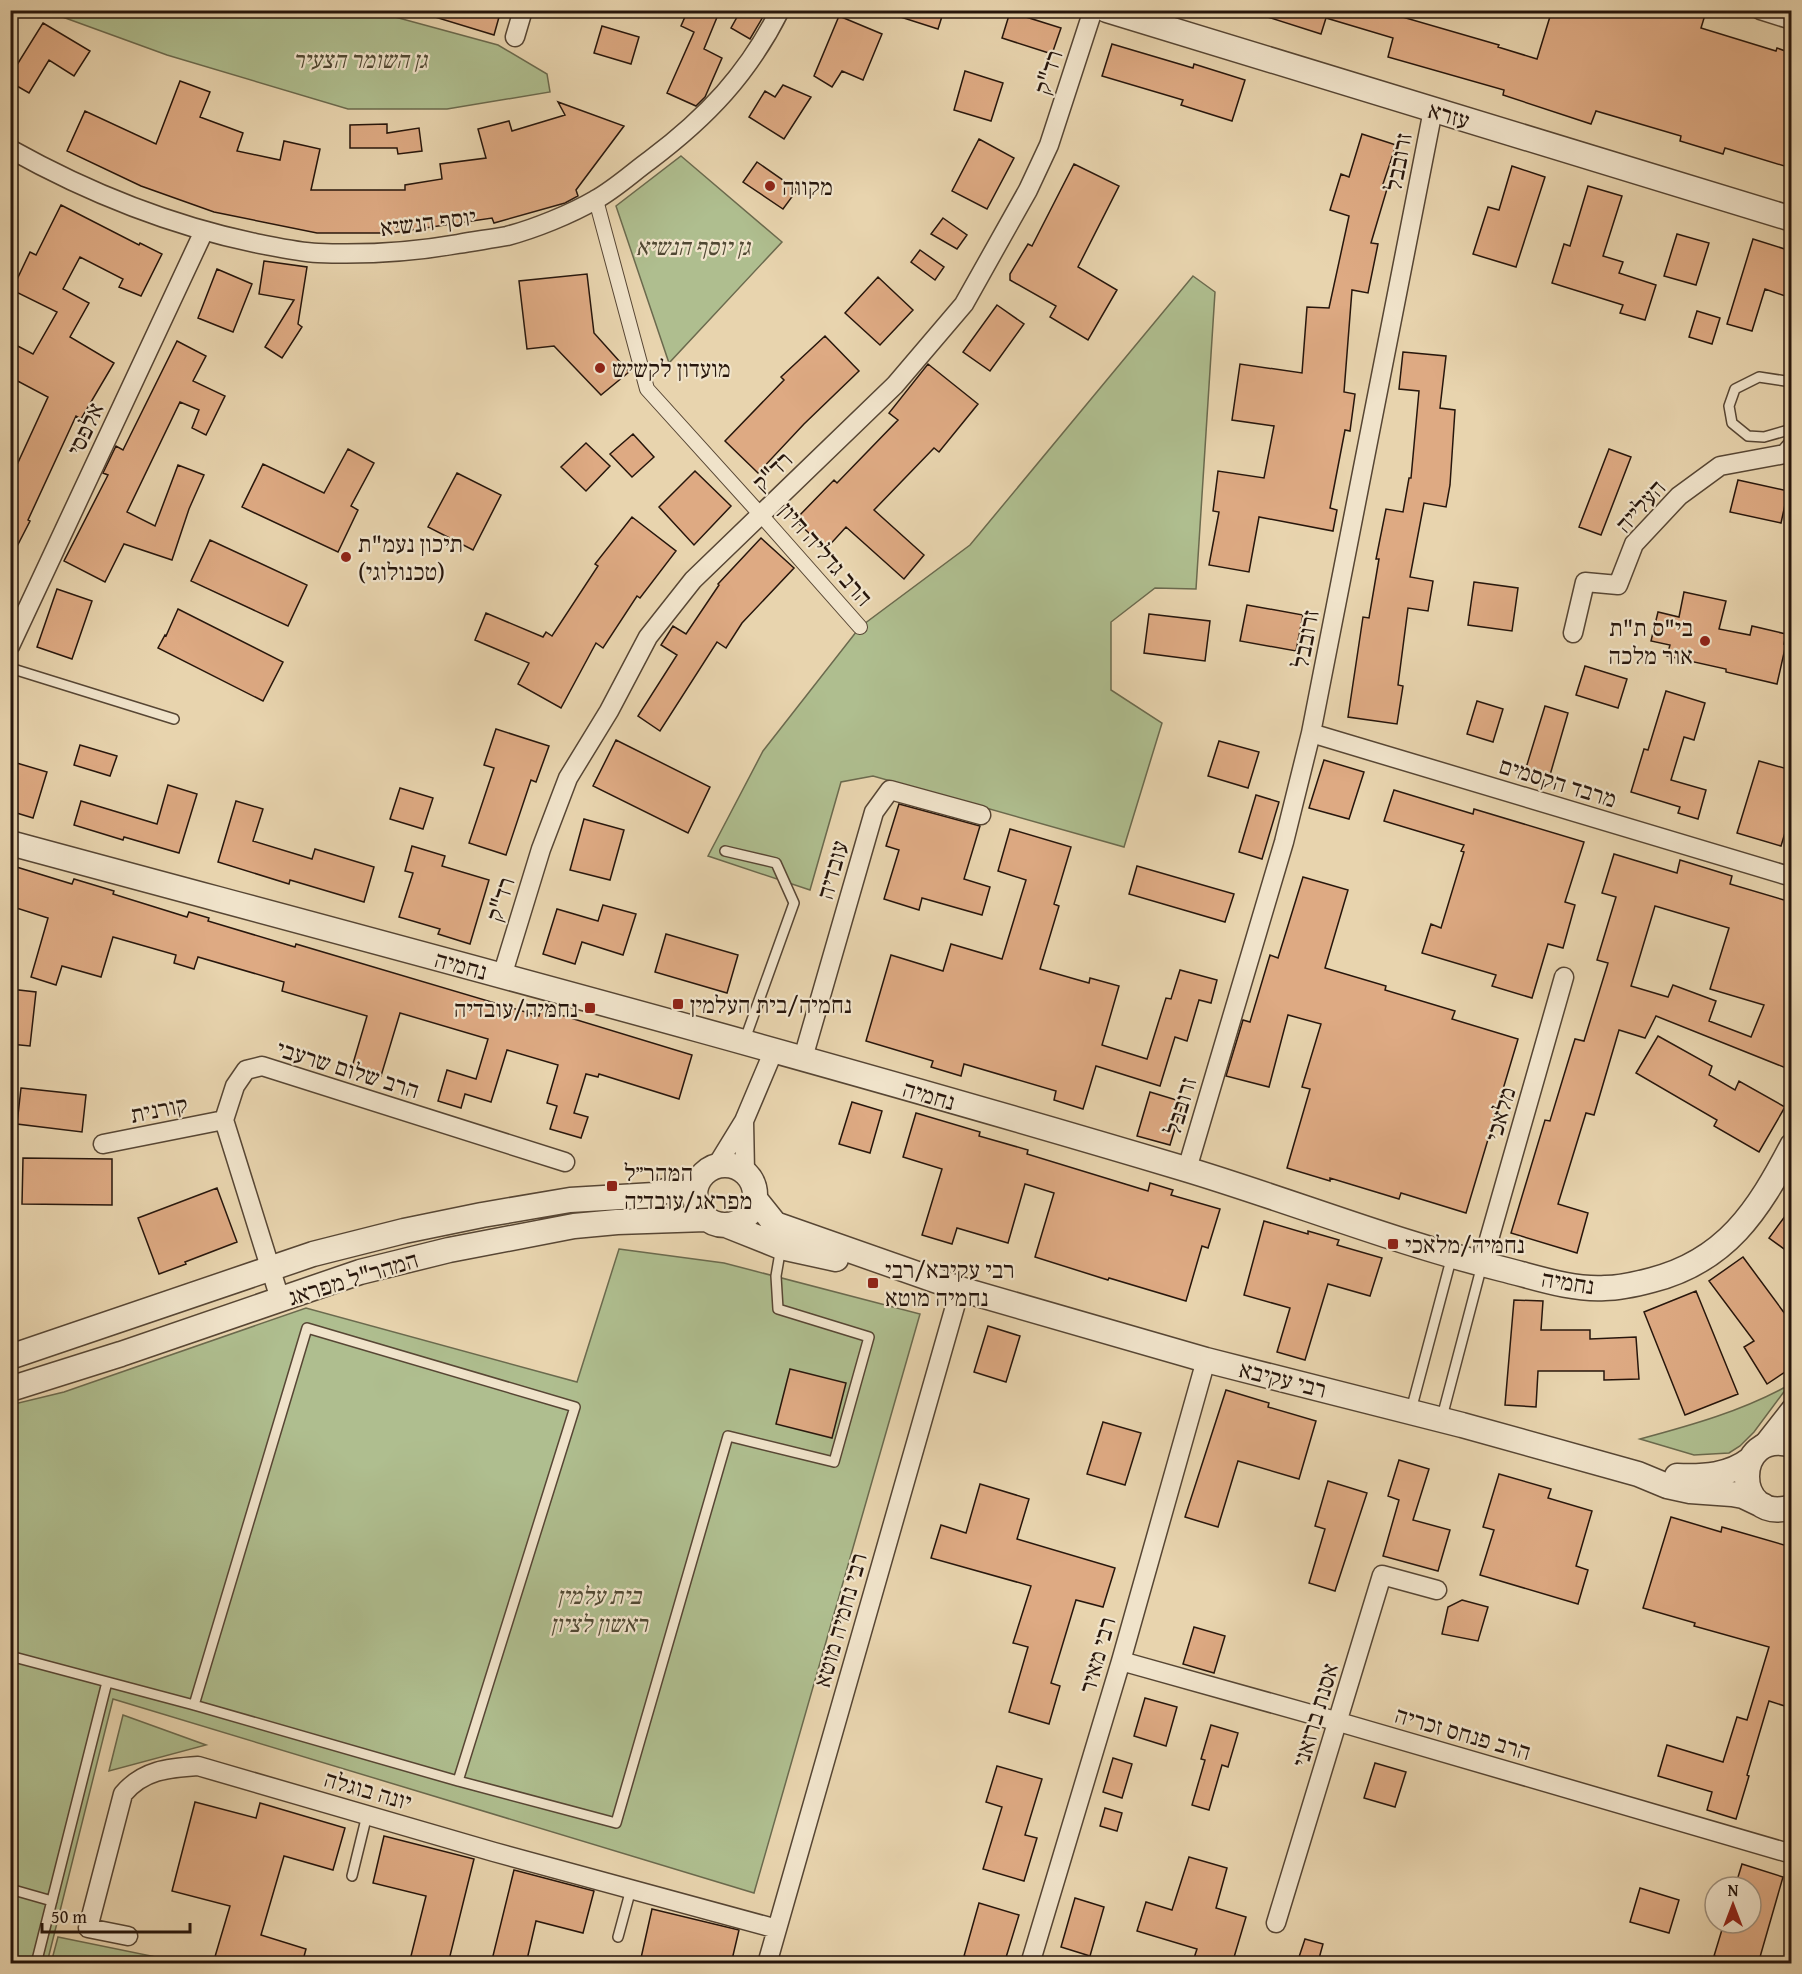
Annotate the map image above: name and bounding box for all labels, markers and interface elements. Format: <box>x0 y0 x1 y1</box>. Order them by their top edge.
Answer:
park label: גן השומר הצעיר <box>293 42 429 77</box>
street label: רד"ק <box>1024 45 1072 99</box>
street label: עזרא <box>1424 92 1474 138</box>
street label: זרובבל <box>1375 130 1421 194</box>
place label: מקווה <box>782 169 833 204</box>
marker: מקווה <box>763 179 777 193</box>
street label: יוסף הנשיא <box>378 199 478 245</box>
park label: גן יוסף הנשיא <box>636 229 752 264</box>
place label: מועדון לקשיש <box>612 351 731 386</box>
marker: מועדון לקשיש <box>593 361 607 375</box>
street label: אלפסי <box>57 397 113 461</box>
street label: רד"ק <box>744 443 800 499</box>
street label: העלייה <box>1606 471 1674 541</box>
street label: הרב גדליה חיון <box>771 494 881 614</box>
place label: תיכון נעמ"ת (טכנולוגי) <box>358 526 463 589</box>
marker: תיכון נעמ"ת (טכנולוגי) <box>339 550 353 564</box>
street label: זרובבל <box>1282 607 1328 671</box>
place label: בי"ס ת"ת אור מלכה <box>1608 610 1693 673</box>
marker: בי"ס ת"ת אור מלכה <box>1698 634 1712 648</box>
street label: מרבד הקסמים <box>1495 748 1621 816</box>
street label: עובדיה <box>807 836 857 904</box>
street label: רד"ק <box>476 872 524 926</box>
street label: נחמיה <box>431 941 491 989</box>
place label: נחמיה/בית העלמין <box>690 987 852 1022</box>
place label: נחמיה/עובדיה <box>454 991 578 1026</box>
marker: נחמיה/בית העלמין <box>671 997 685 1011</box>
marker: נחמיה/עובדיה <box>583 1001 597 1015</box>
street label: הרב שלום שרעבי <box>272 1031 424 1107</box>
street label: נחמיה <box>899 1071 959 1119</box>
street label: זרובבל <box>1155 1073 1205 1139</box>
street label: מלאכי <box>1476 1083 1524 1145</box>
street label: קורנית <box>127 1086 191 1132</box>
place label: המהר״ל מפראג/עובדיה <box>624 1155 752 1218</box>
marker: המהר״ל מפראג/עובדיה <box>605 1179 619 1193</box>
place label: נחמיה/מלאכי <box>1405 1227 1525 1262</box>
marker: נחמיה/מלאכי <box>1386 1237 1400 1251</box>
street label: המהר"ל מפראג <box>284 1242 422 1314</box>
place label: רבי עקיבא/רבי נחמיה מוטא <box>885 1252 1015 1315</box>
street label: נחמיה <box>1539 1261 1597 1303</box>
marker: רבי עקיבא/רבי נחמיה מוטא <box>866 1276 880 1290</box>
street label: רבי עקיבא <box>1236 1351 1330 1407</box>
street label: רבי נחמיה מוטא <box>804 1549 876 1691</box>
park label: בית עלמין ראשון לציון <box>550 1578 649 1641</box>
street label: רבי מאיר <box>1069 1613 1125 1697</box>
street label: אסנת ברזאני <box>1283 1658 1347 1772</box>
street label: הרב פנחס זכריה <box>1391 1697 1535 1769</box>
street label: יונה בוגלה <box>320 1761 416 1819</box>
north arrow <box>1703 1875 1763 1935</box>
text: N <box>1728 1878 1739 1902</box>
scale bar <box>42 1896 190 1934</box>
text: 50 m <box>51 1903 87 1930</box>

